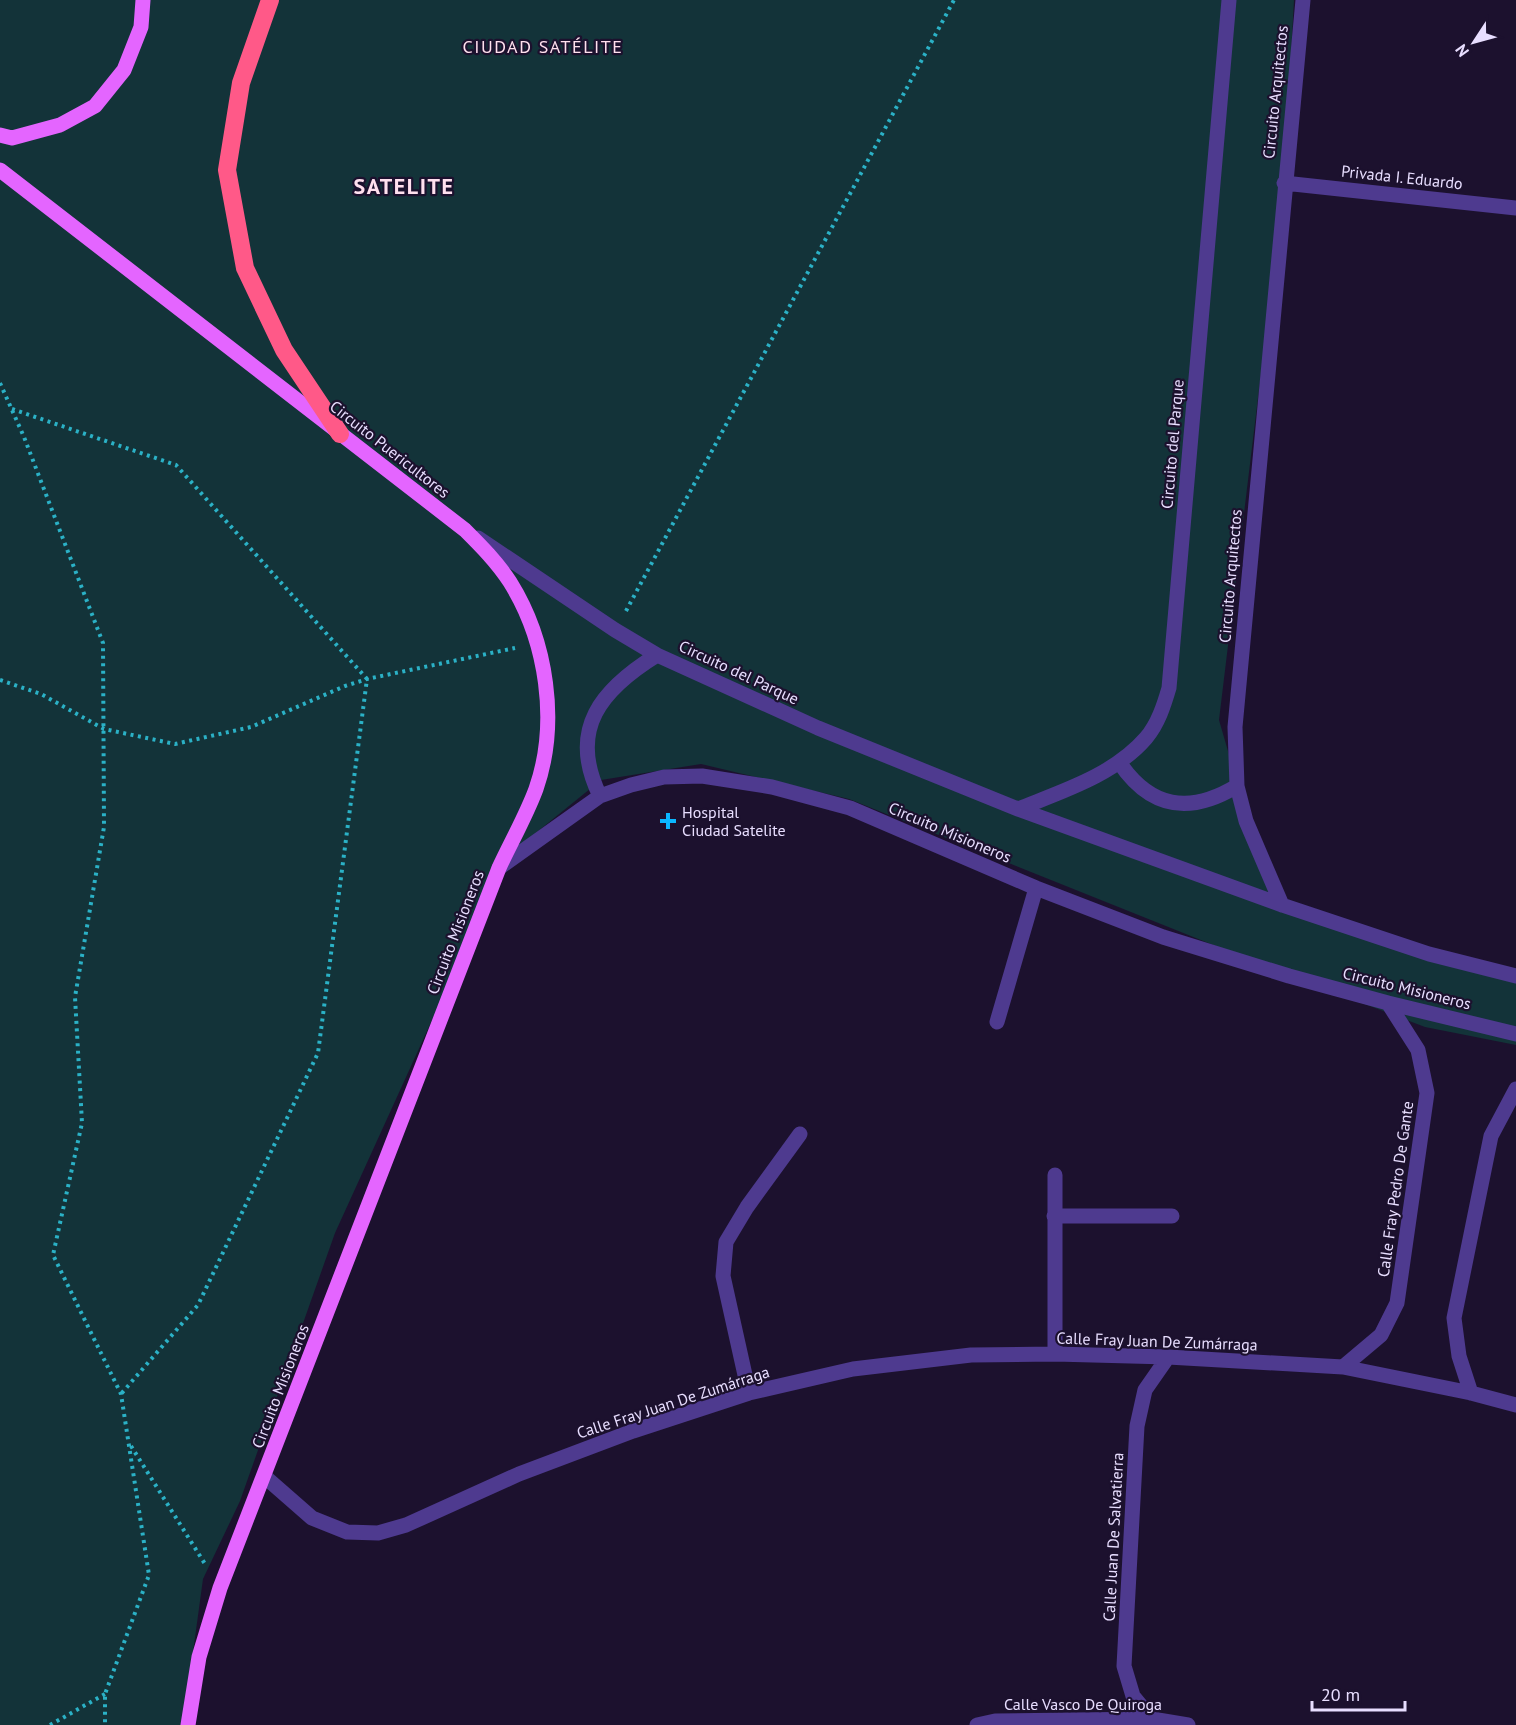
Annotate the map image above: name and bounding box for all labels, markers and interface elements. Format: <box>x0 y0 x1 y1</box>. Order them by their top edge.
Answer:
north arrow <box>1444 12 1504 72</box>
street label: Circuito Arquitectos <box>1258 24 1292 160</box>
district label: CIUDAD SATÉLITE <box>463 35 623 58</box>
text: N <box>1451 41 1473 61</box>
street label: Privada I. Eduardo <box>1340 161 1464 193</box>
district label: SATELITE <box>354 172 454 200</box>
street label: Circuito del Parque <box>1156 378 1188 510</box>
street label: Circuito Puericultores <box>326 396 454 502</box>
street label: Circuito Arquitectos <box>1214 508 1246 644</box>
street label: Circuito del Parque <box>676 635 802 709</box>
street label: Circuito Misioneros <box>886 797 1015 867</box>
place label: Hospital Ciudad Satelite <box>682 802 786 840</box>
marker: Hospital Ciudad Satelite <box>659 812 677 830</box>
street label: Circuito Misioneros <box>422 867 488 997</box>
street label: Circuito Misioneros <box>1341 962 1473 1014</box>
street label: Calle Fray Pedro De Gante <box>1373 1100 1417 1278</box>
street label: Circuito Misioneros <box>247 1321 313 1451</box>
street label: Calle Fray Juan De Zumárraga <box>1056 1327 1258 1355</box>
street label: Calle Fray Juan De Zumárraga <box>574 1361 772 1443</box>
street label: Calle Juan De Salvatierra <box>1099 1452 1127 1622</box>
scale bar <box>1312 1674 1405 1712</box>
text: 20 m <box>1321 1683 1360 1706</box>
street label: Calle Vasco De Quiroga <box>1004 1694 1162 1714</box>

